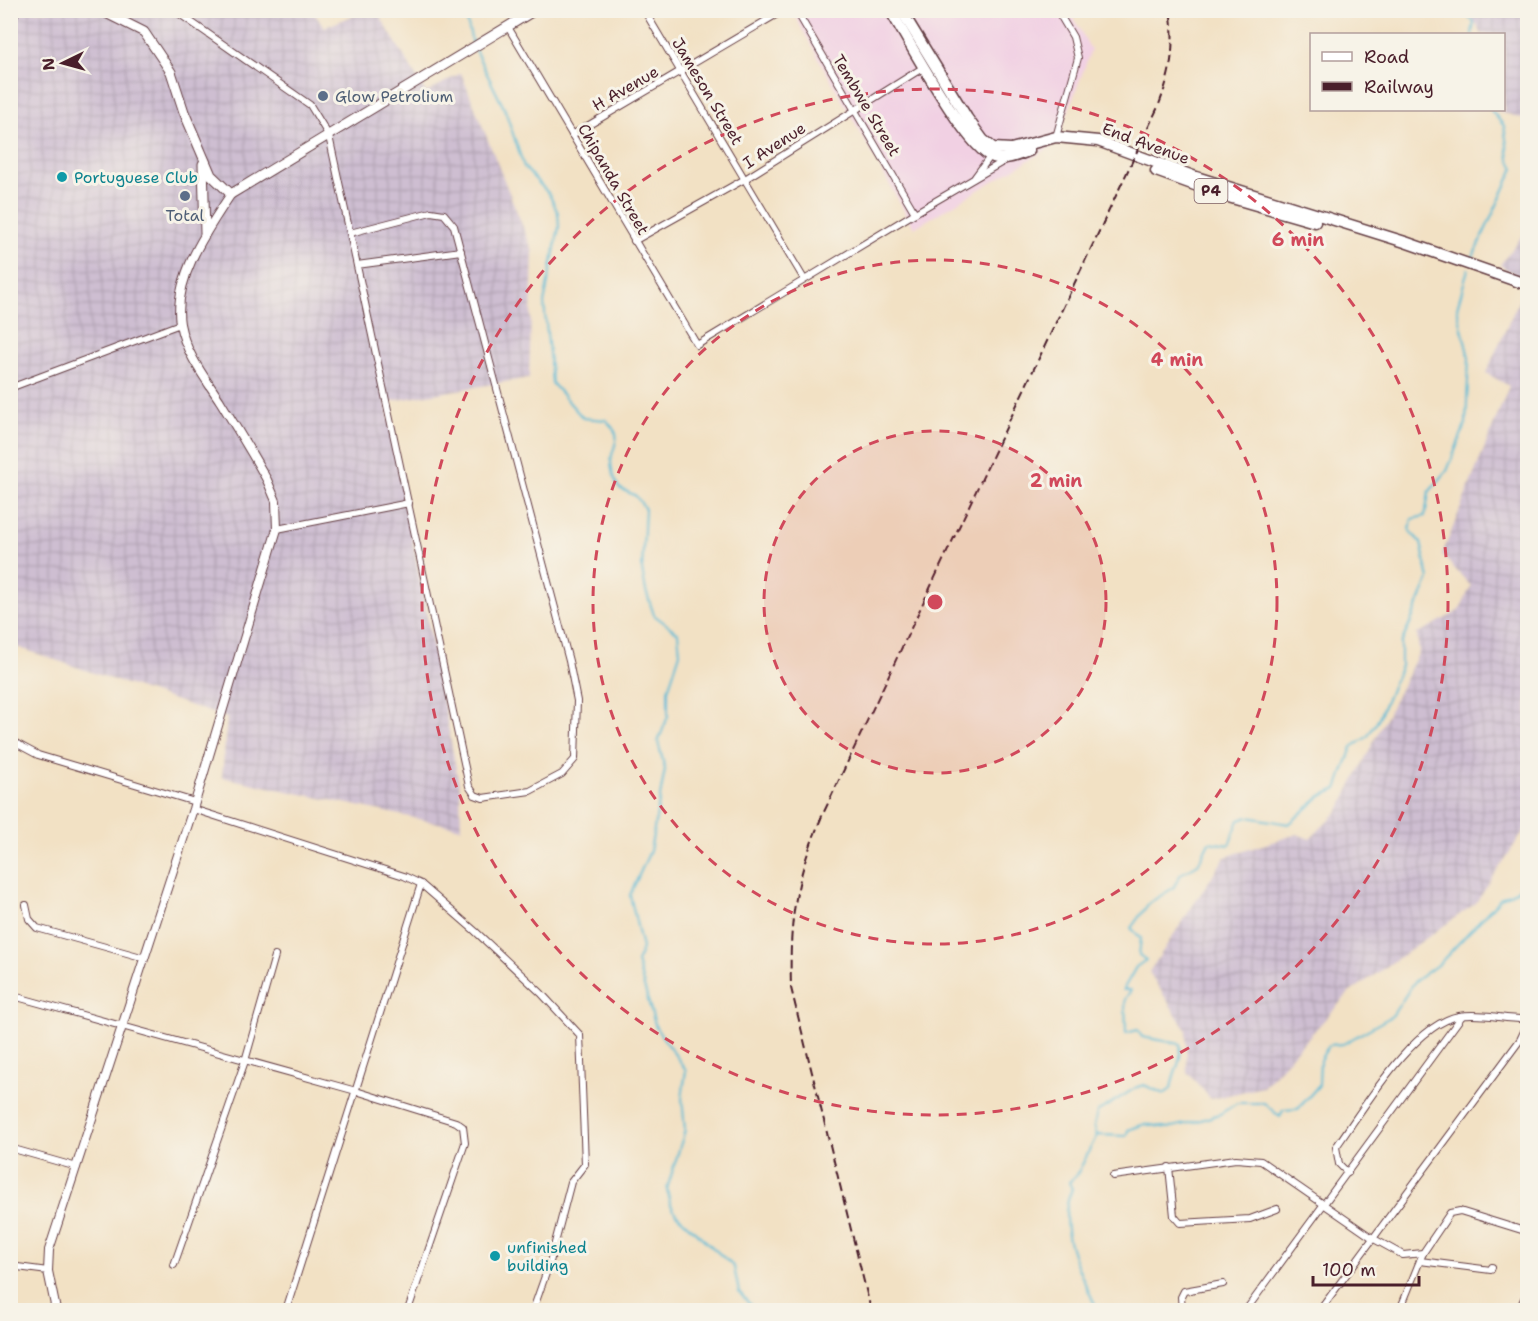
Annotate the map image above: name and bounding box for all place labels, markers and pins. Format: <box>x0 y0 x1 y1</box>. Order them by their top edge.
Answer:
place label: Glow Petrolium <box>335 86 453 107</box>
marker: Glow Petrolium <box>316 89 330 103</box>
place label: Portuguese Club <box>74 167 198 188</box>
marker: Portuguese Club <box>55 170 69 184</box>
marker: Total <box>178 189 192 203</box>
place label: Total <box>166 205 205 226</box>
centre of rings <box>925 592 945 612</box>
place label: unfinished building <box>507 1237 587 1276</box>
marker: unfinished building <box>488 1249 502 1263</box>

